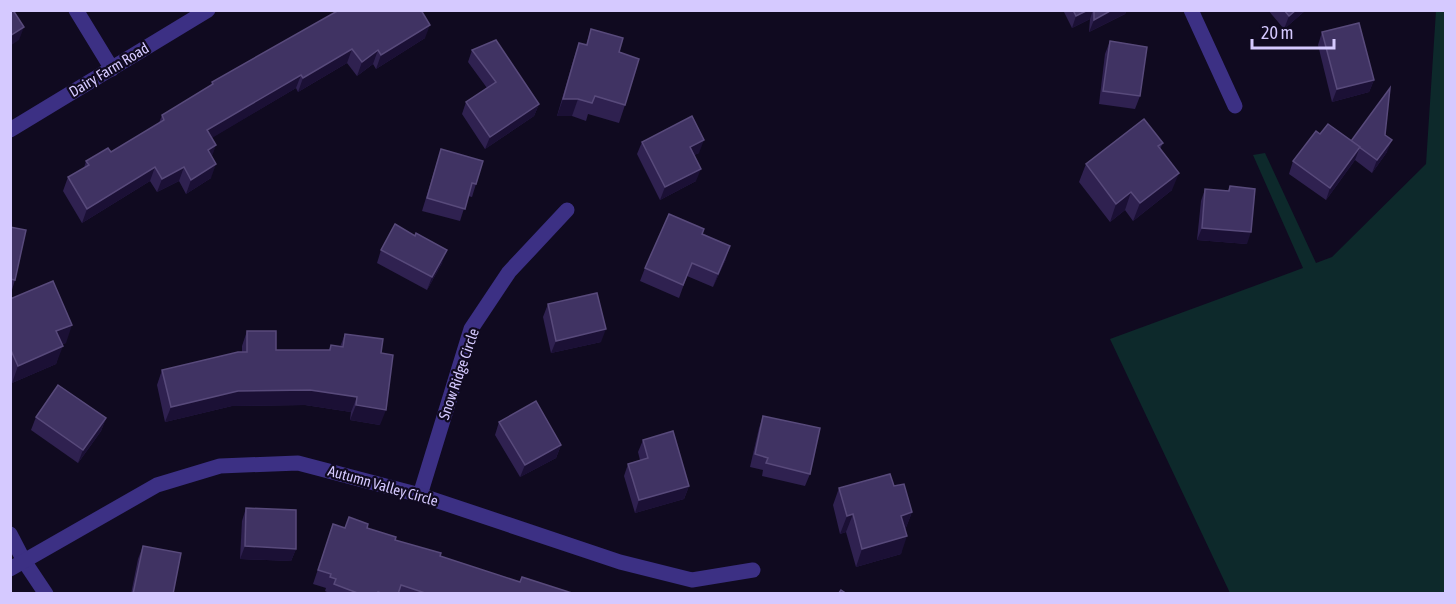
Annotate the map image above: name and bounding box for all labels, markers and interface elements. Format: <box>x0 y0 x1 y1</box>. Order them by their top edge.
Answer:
scale bar <box>1252 12 1334 50</box>
text: 20 m <box>1261 22 1293 43</box>
street label: Dairy Farm Road <box>66 39 152 100</box>
street label: Snow Ridge Circle <box>435 326 482 422</box>
street label: Autumn Valley Circle <box>326 462 440 509</box>

